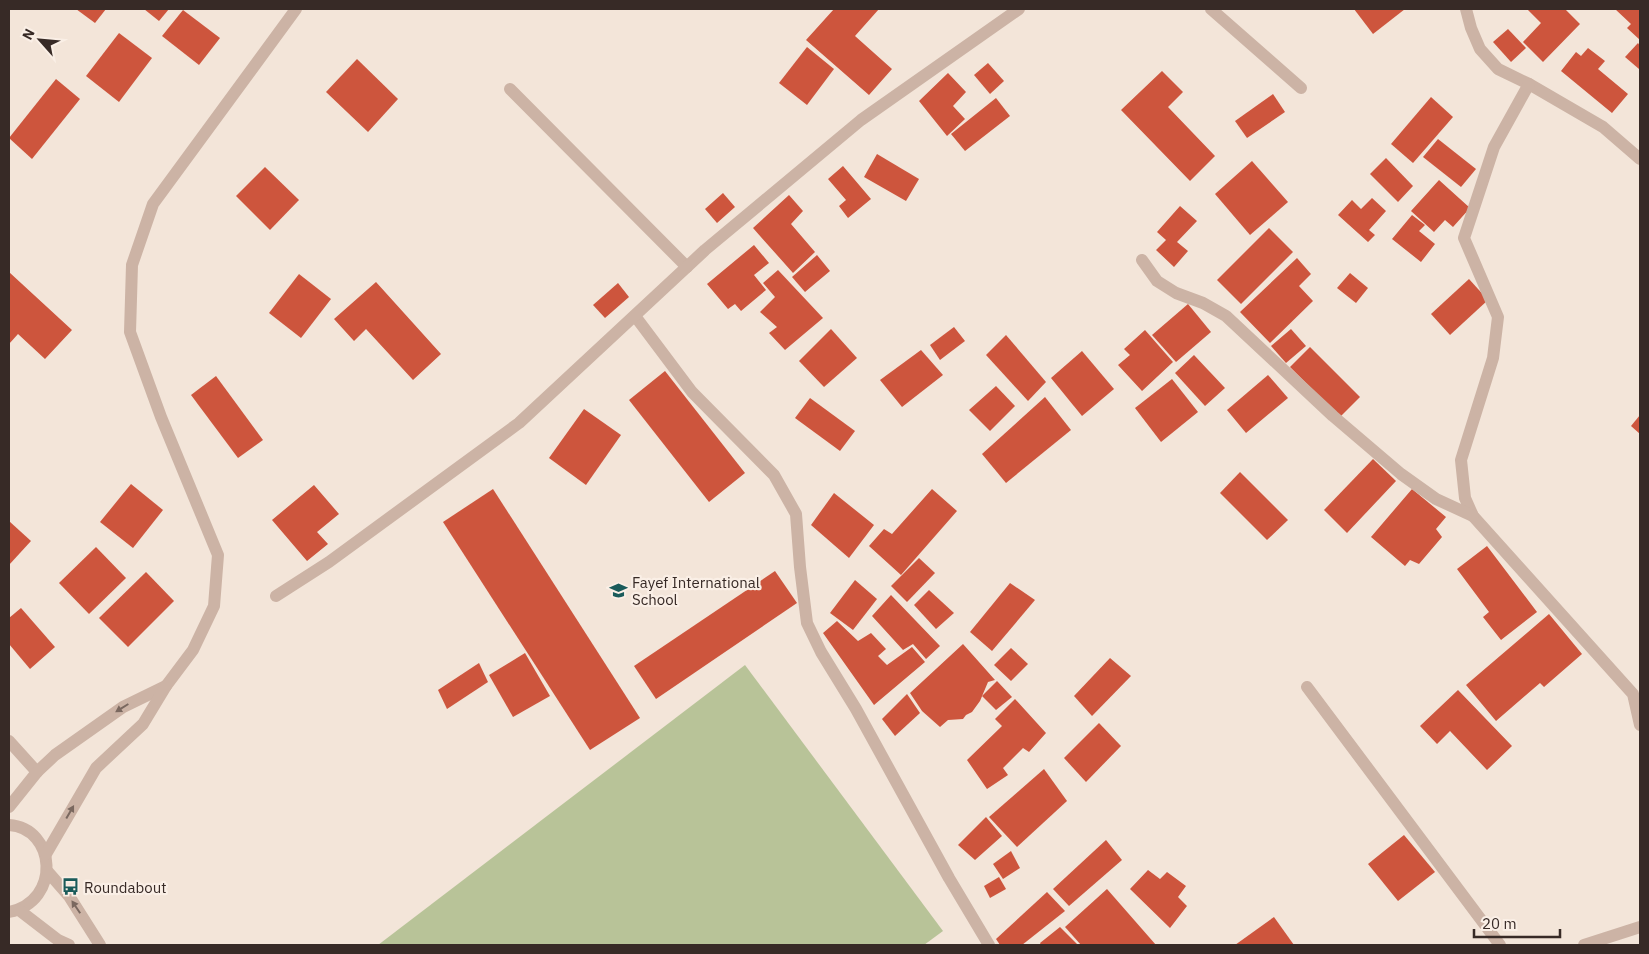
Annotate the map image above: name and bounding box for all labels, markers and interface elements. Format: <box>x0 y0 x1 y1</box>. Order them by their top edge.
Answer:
north arrow <box>15 15 65 65</box>
text: N <box>18 25 39 43</box>
place label: Fayef International School <box>632 573 760 609</box>
school or university icon: Fayef International School <box>608 581 628 601</box>
one-way arrow <box>116 703 129 713</box>
one-way arrow <box>65 805 74 819</box>
bus stop icon: Roundabout <box>60 877 80 897</box>
place label: Roundabout <box>84 878 166 897</box>
one-way arrow <box>71 900 81 914</box>
scale bar <box>1474 906 1560 938</box>
text: 20 m <box>1482 914 1517 933</box>

